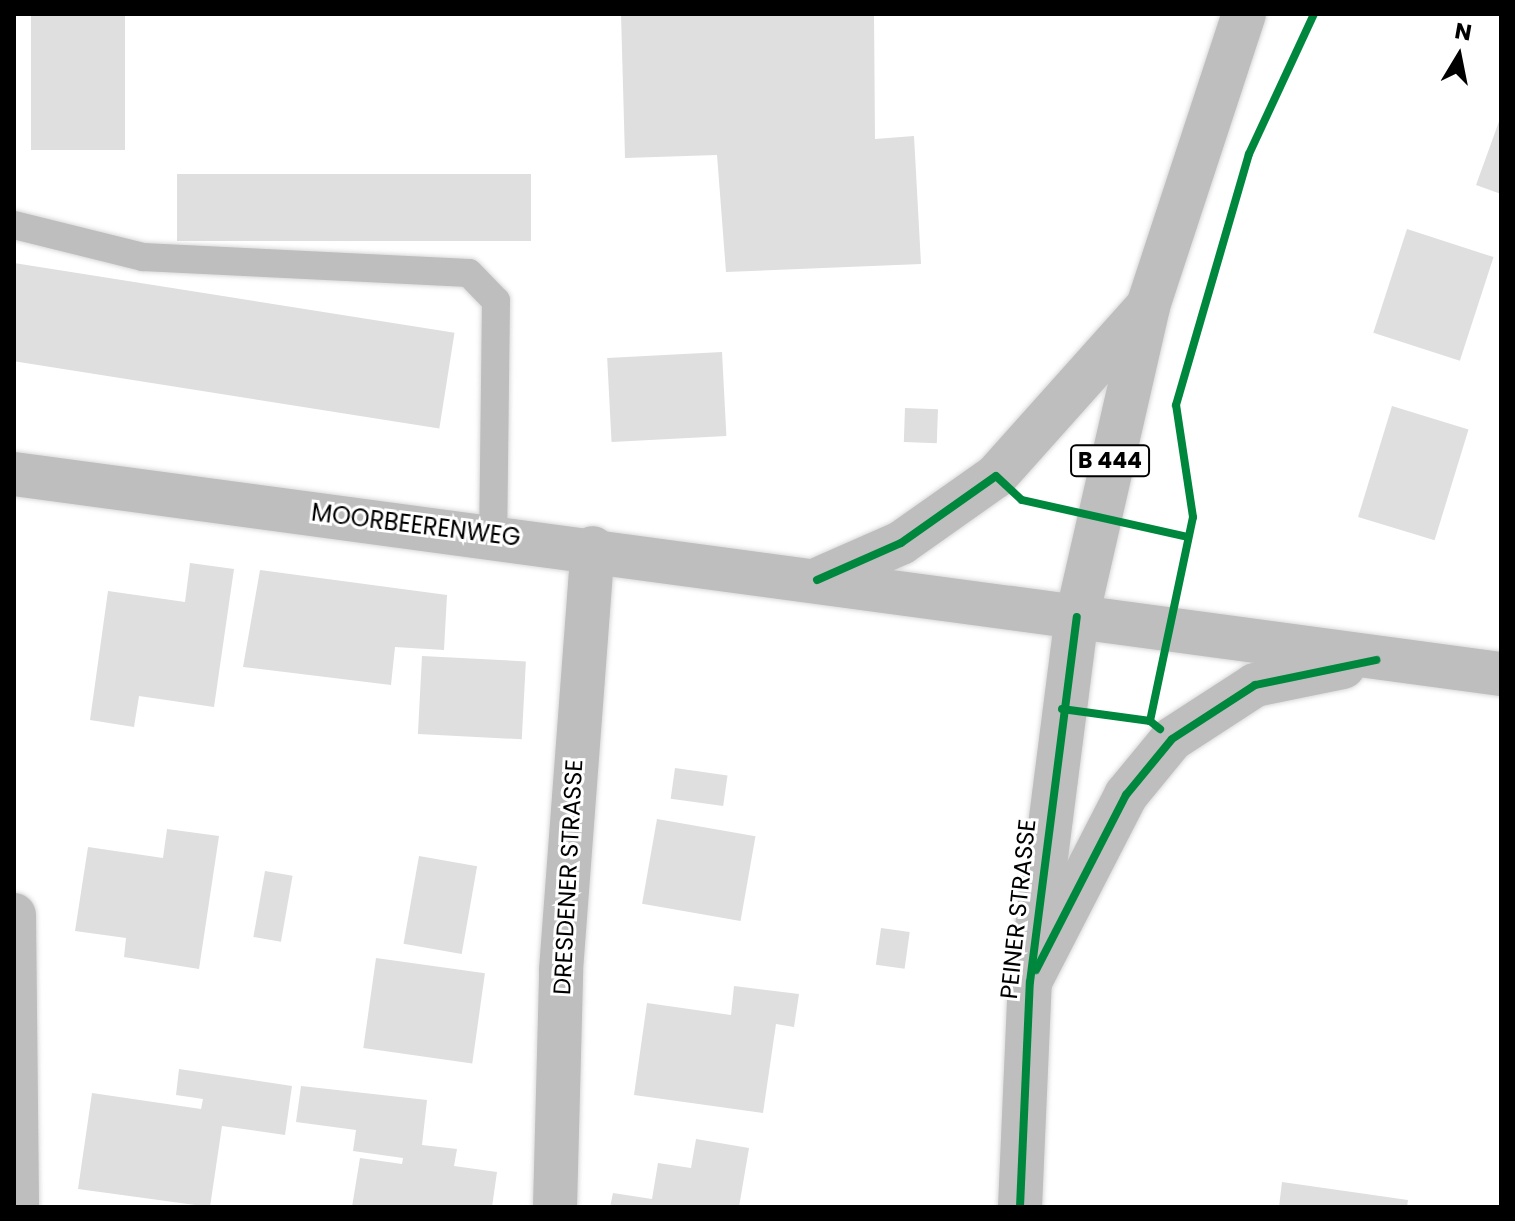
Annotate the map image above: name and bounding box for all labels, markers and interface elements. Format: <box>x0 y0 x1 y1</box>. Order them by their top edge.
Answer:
text: N <box>1452 15 1474 49</box>
north arrow <box>1419 16 1499 96</box>
road number: B 444 <box>1070 443 1150 479</box>
street label: MOORBEERENWEG <box>310 498 522 552</box>
street label: DRESDENER STRASSE <box>547 759 589 995</box>
street label: PEINER STRASSE <box>994 818 1042 1000</box>

